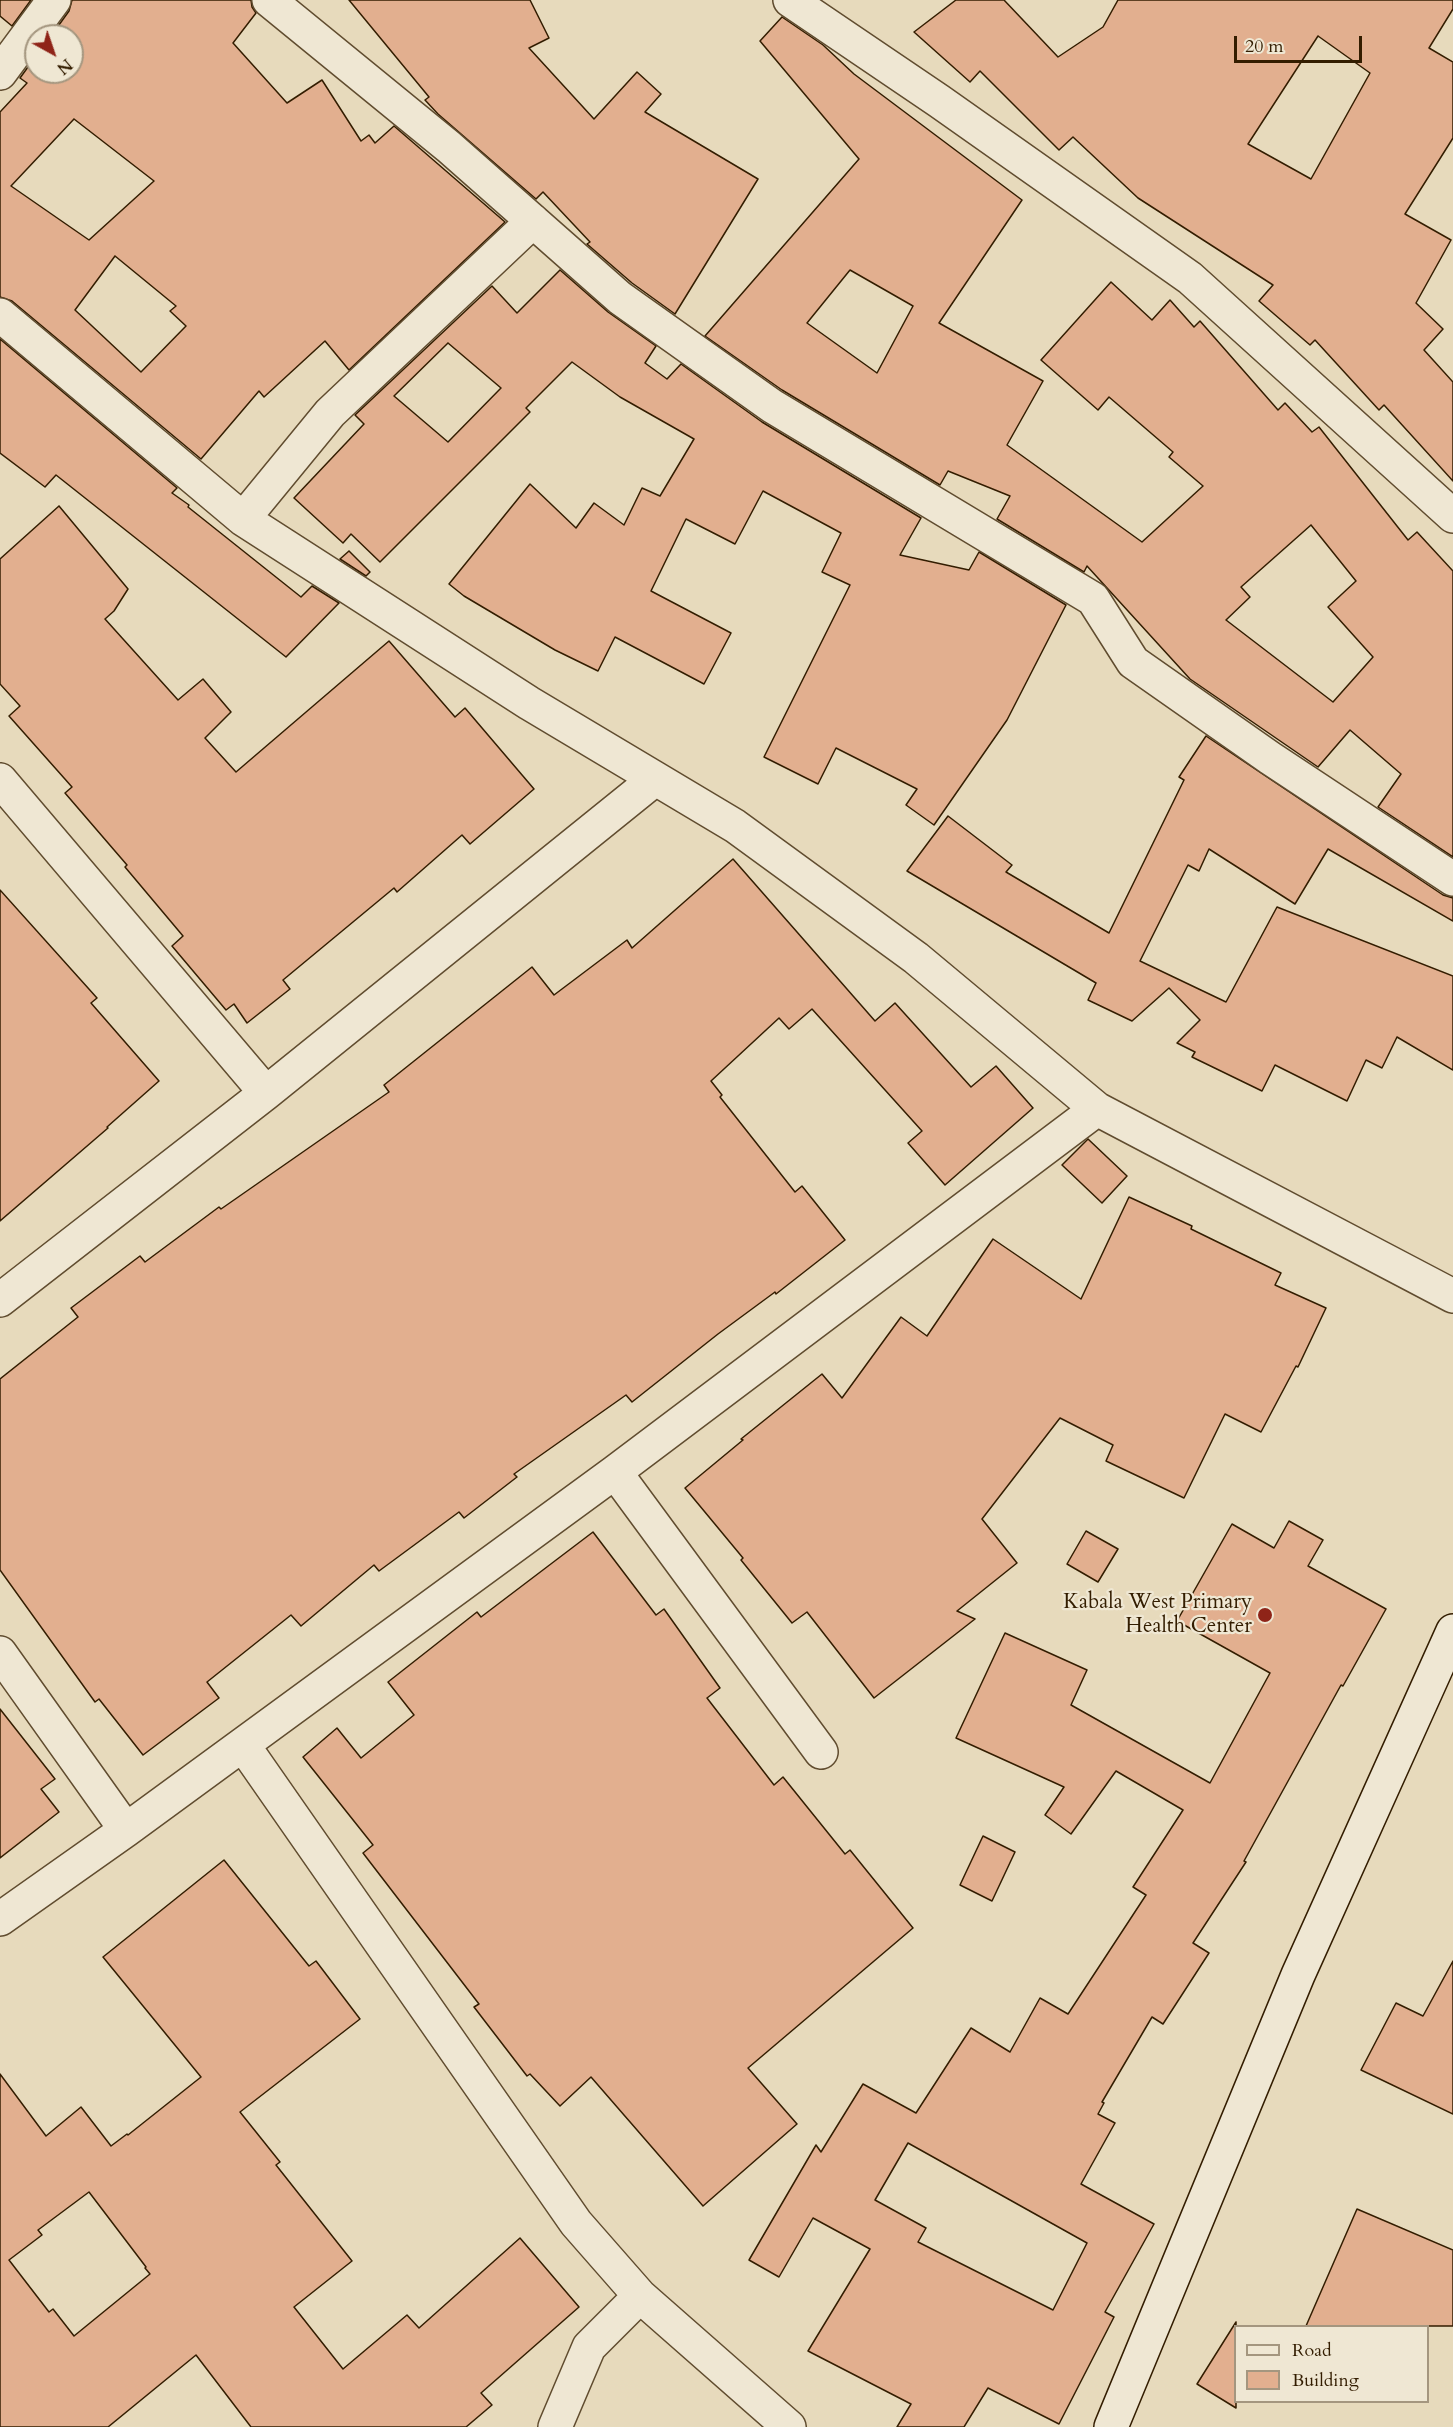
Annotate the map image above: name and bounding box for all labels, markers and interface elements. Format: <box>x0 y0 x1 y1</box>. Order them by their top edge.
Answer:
north arrow <box>24 24 84 84</box>
scale bar <box>1237 24 1364 62</box>
text: 20 m <box>1245 34 1284 59</box>
text: N <box>52 53 77 79</box>
place label: Kabala West Primary Health Center <box>1063 1590 1252 1640</box>
marker: Kabala West Primary Health Center <box>1256 1606 1274 1624</box>
legend <box>1234 2325 1429 2403</box>
text: Road <box>1292 2338 1332 2363</box>
text: Building <box>1292 2368 1359 2393</box>

